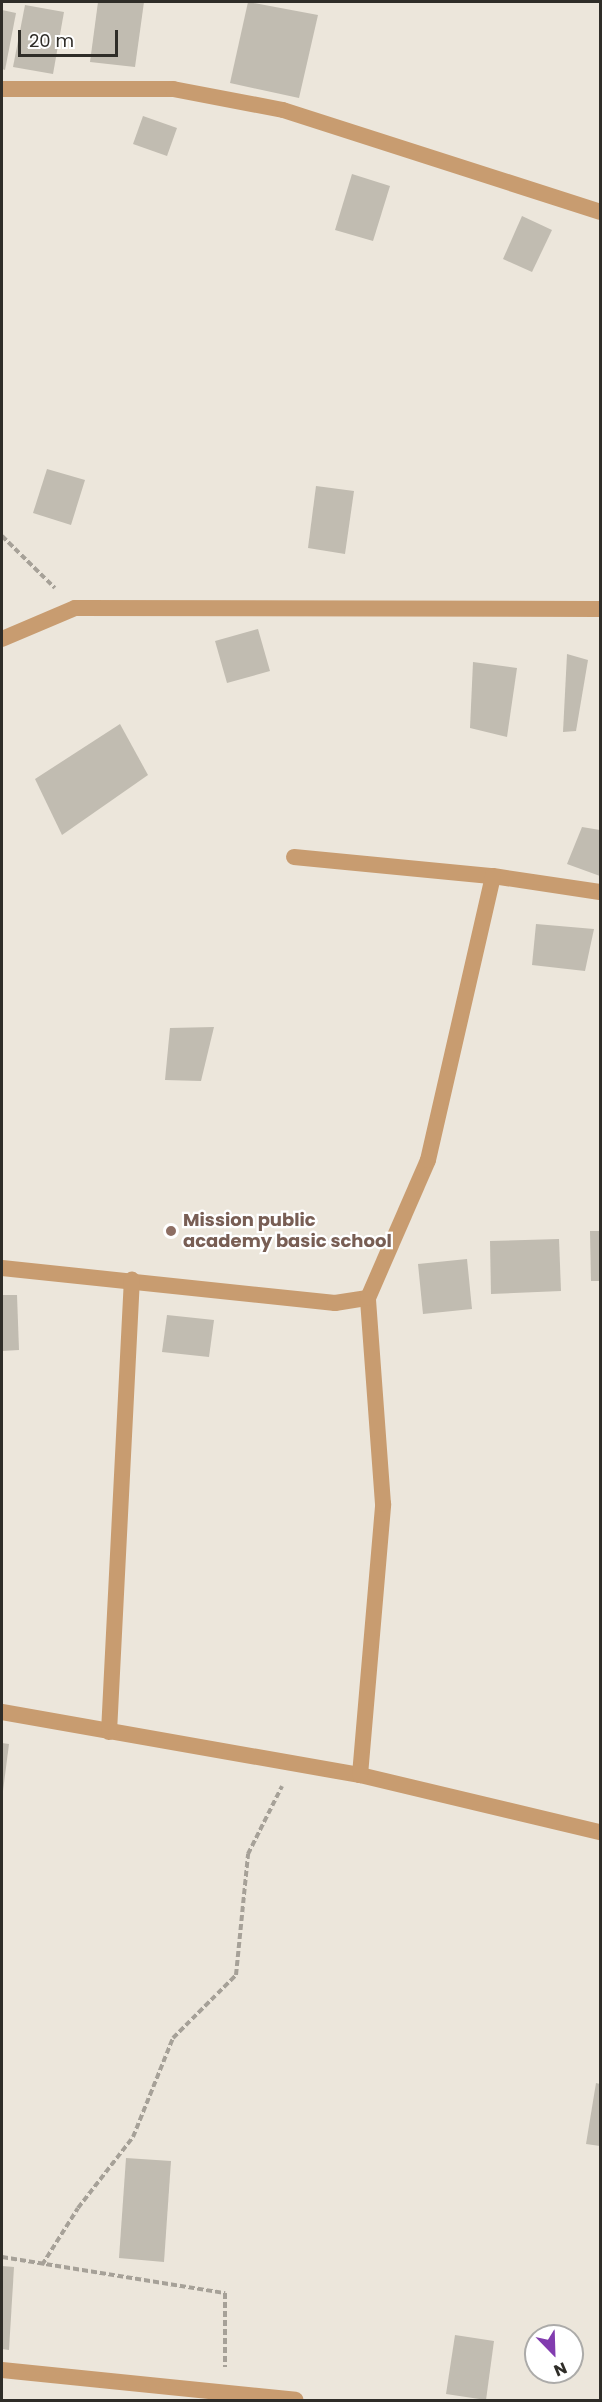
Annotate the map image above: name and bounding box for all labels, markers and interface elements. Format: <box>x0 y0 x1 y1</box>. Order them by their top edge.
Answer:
scale bar <box>21 18 122 56</box>
text: 20 m <box>29 28 74 53</box>
place label: Mission public academy basic school <box>183 1210 392 1252</box>
marker: Mission public academy basic school <box>164 1224 178 1238</box>
north arrow <box>524 2324 584 2384</box>
text: N <box>550 2356 570 2382</box>

